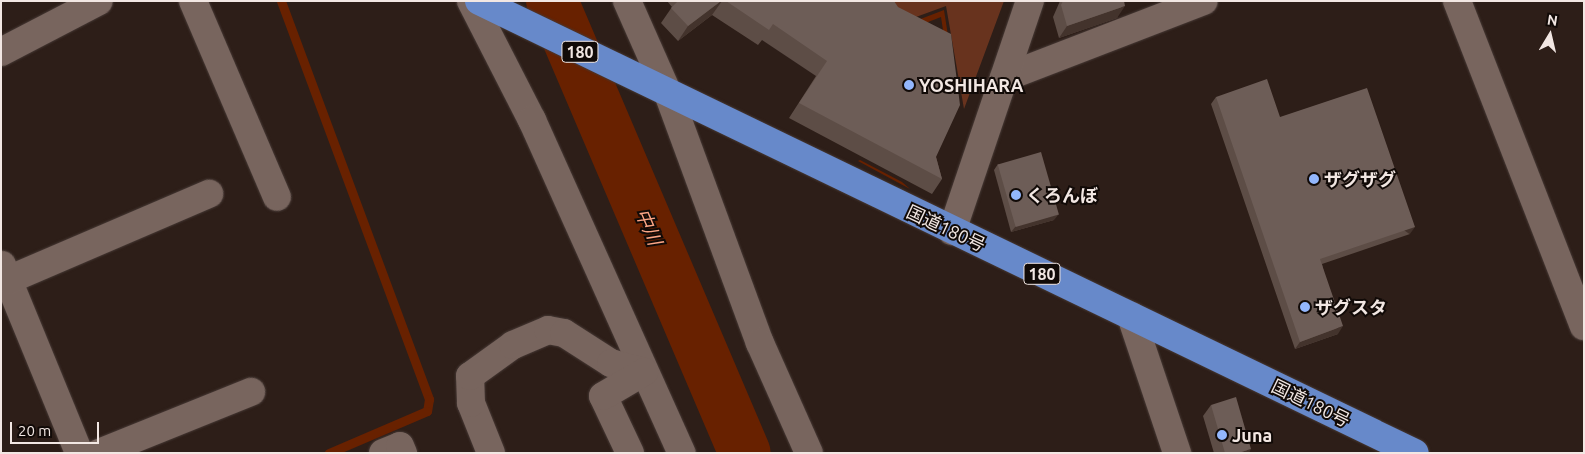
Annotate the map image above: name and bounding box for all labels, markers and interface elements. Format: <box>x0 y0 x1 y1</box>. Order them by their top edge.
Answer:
north arrow <box>1525 10 1575 60</box>
text: N <box>1546 11 1559 29</box>
road number: 180 <box>561 38 599 66</box>
place label: YOSHIHARA <box>919 74 1023 96</box>
marker: YOSHIHARA <box>903 79 915 91</box>
place label: ザグザグ <box>1324 168 1396 190</box>
marker: ザグザグ <box>1308 173 1320 185</box>
place label: くろんぼ <box>1026 184 1098 206</box>
marker: くろんぼ <box>1010 189 1022 201</box>
street label: 国道180号 <box>903 200 989 256</box>
water label: 中川 <box>630 205 666 249</box>
road number: 180 <box>1023 260 1061 288</box>
place label: ザグスタ <box>1315 296 1387 318</box>
marker: ザグスタ <box>1299 301 1311 313</box>
street label: 国道180号 <box>1268 375 1354 431</box>
scale bar <box>12 412 101 444</box>
text: 20 m <box>18 422 51 439</box>
place label: Juna <box>1232 424 1272 446</box>
marker: Juna <box>1216 429 1228 441</box>

